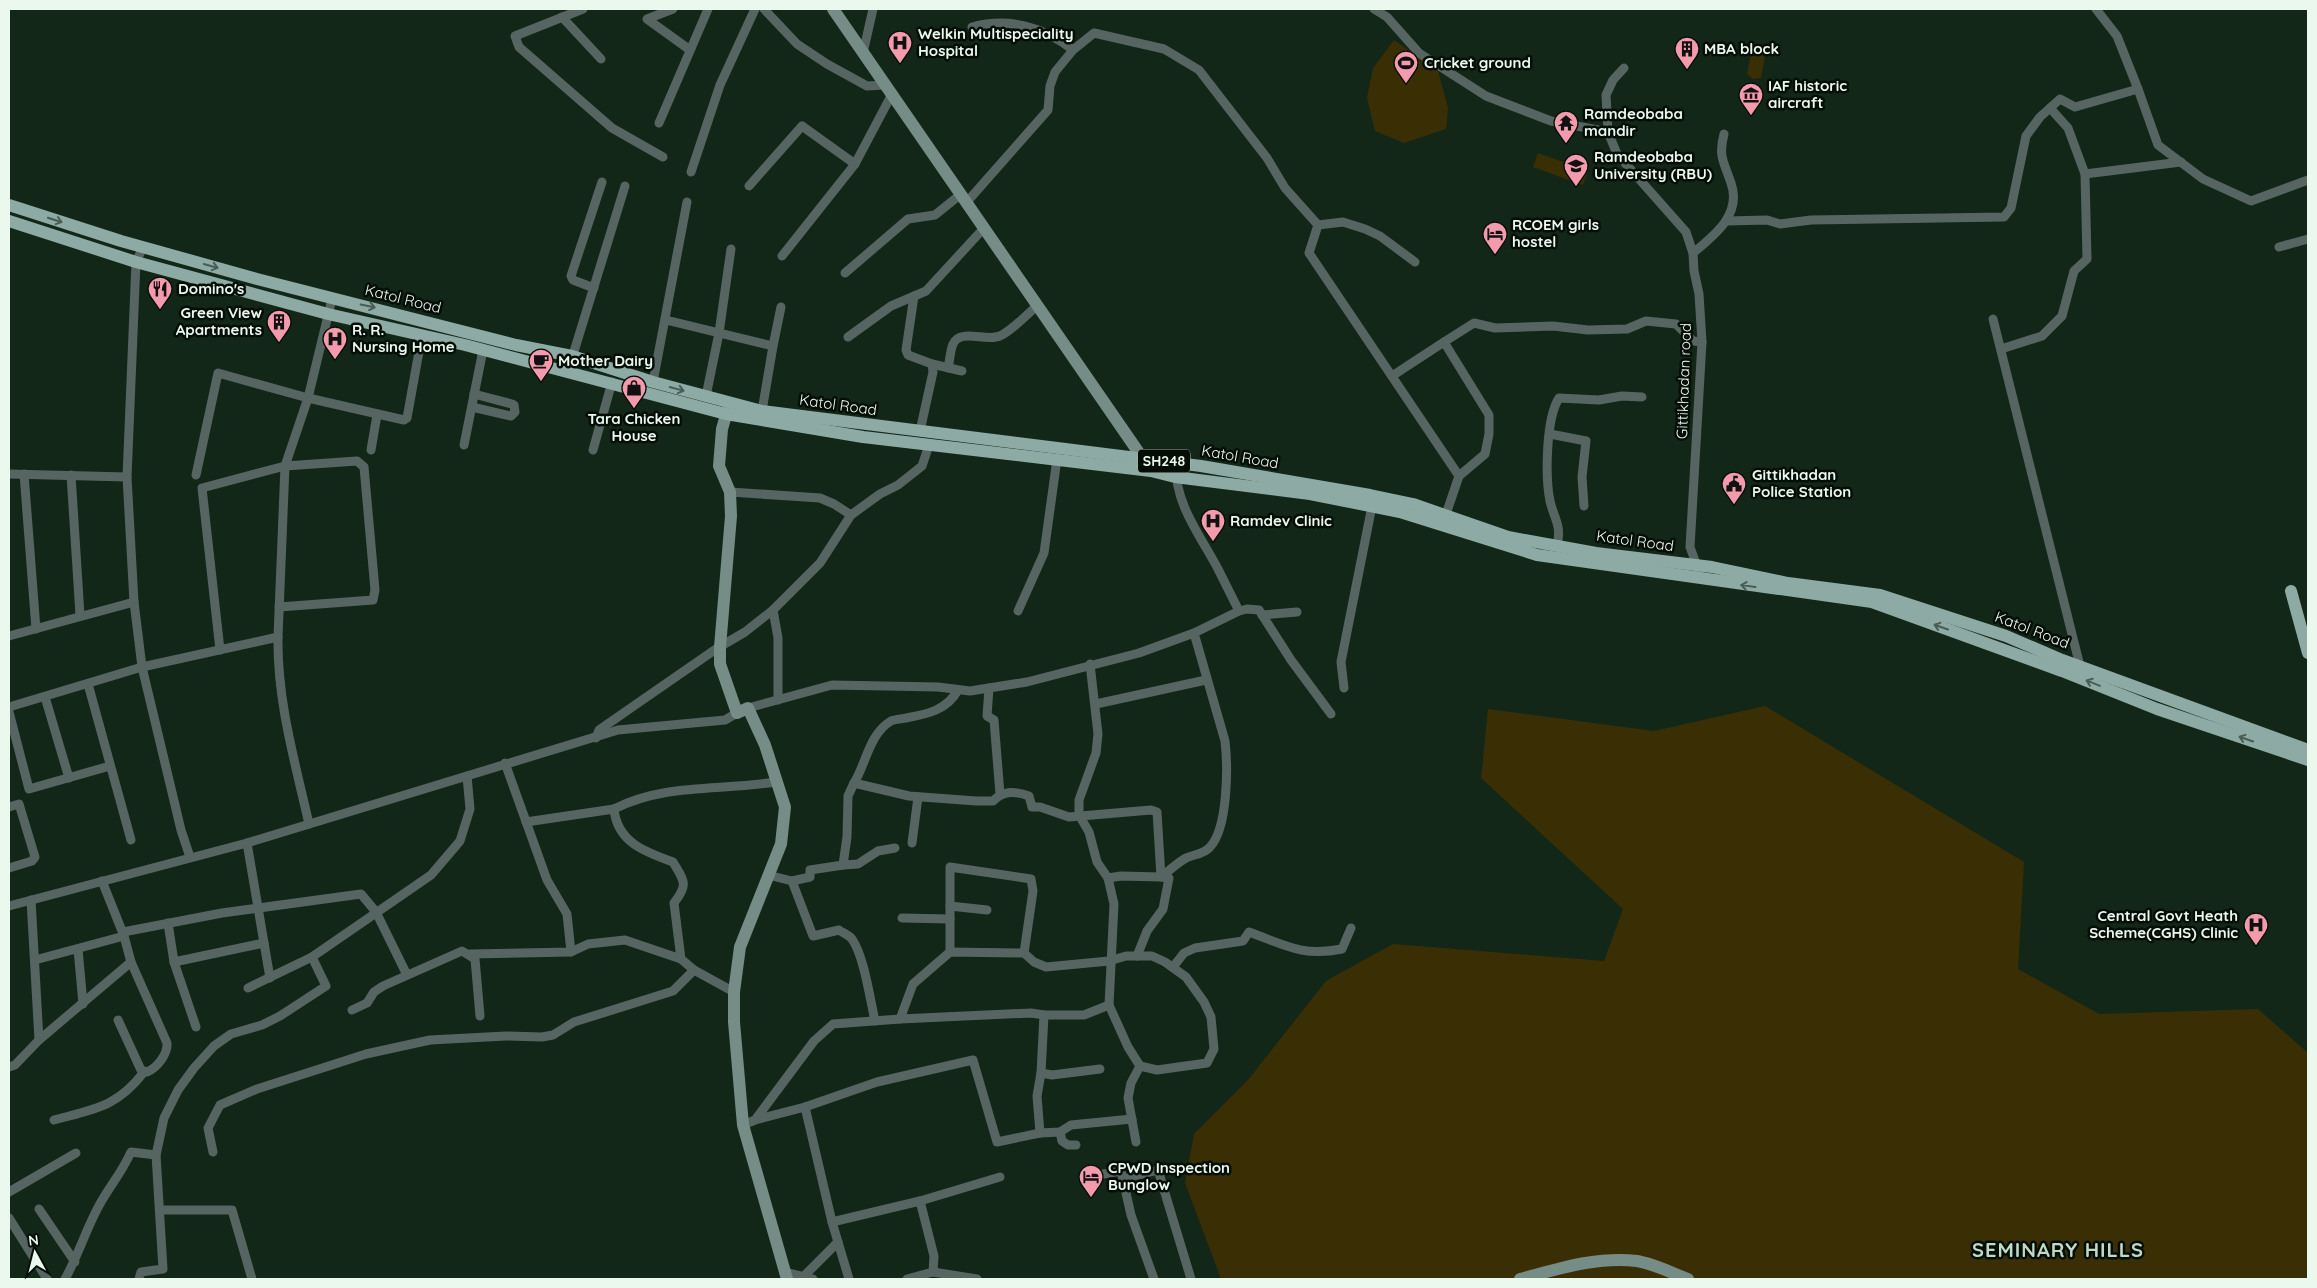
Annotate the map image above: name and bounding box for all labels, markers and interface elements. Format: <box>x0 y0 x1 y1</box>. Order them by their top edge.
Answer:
place label: Welkin Multispeciality Hospital <box>918 24 1074 60</box>
hospital icon: Welkin Multispeciality Hospital <box>887 30 913 64</box>
building icon: MBA block <box>1674 36 1700 70</box>
place label: MBA block <box>1704 39 1779 58</box>
sports icon: Cricket ground <box>1393 50 1419 84</box>
place label: Cricket ground <box>1424 53 1531 72</box>
place label: IAF historic aircraft <box>1768 76 1847 112</box>
museum icon: IAF historic aircraft <box>1738 82 1764 116</box>
place label: Ramdeobaba mandir <box>1584 104 1683 140</box>
temple icon: Ramdeobaba mandir <box>1553 110 1579 144</box>
place label: Ramdeobaba University (RBU) <box>1594 147 1712 183</box>
school or university icon: Ramdeobaba University (RBU) <box>1563 153 1589 187</box>
place label: RCOEM girls hostel <box>1512 215 1599 251</box>
one-way arrow <box>47 216 63 225</box>
hotel icon: RCOEM girls hostel <box>1482 221 1508 255</box>
one-way arrow <box>203 262 219 272</box>
restaurant icon: Domino's <box>147 276 173 310</box>
place label: Domino's <box>178 279 244 298</box>
street label: Katol Road <box>363 280 443 317</box>
one-way arrow <box>360 302 376 312</box>
place label: Green View Apartments <box>176 303 262 339</box>
building icon: Green View Apartments <box>266 309 292 343</box>
place label: R. R. Nursing Home <box>352 320 455 356</box>
street label: Gittikhadan road <box>1672 323 1695 439</box>
hospital icon: R. R. Nursing Home <box>322 326 348 360</box>
cafe icon: Mother Dairy <box>528 348 554 382</box>
place label: Mother Dairy <box>558 351 653 370</box>
shop icon: Tara Chicken House <box>621 375 647 409</box>
one-way arrow <box>669 384 685 394</box>
street label: Katol Road <box>798 390 878 419</box>
place label: Tara Chicken House <box>588 409 680 445</box>
street label: Katol Road <box>1200 440 1280 473</box>
road number: SH248 <box>1138 450 1190 472</box>
place label: Gittikhadan Police Station <box>1752 465 1851 501</box>
public building icon: Gittikhadan Police Station <box>1721 471 1747 505</box>
hospital icon: Ramdev Clinic <box>1200 508 1226 542</box>
place label: Ramdev Clinic <box>1230 511 1332 530</box>
street label: Katol Road <box>1595 526 1675 555</box>
one-way arrow <box>1741 581 1757 591</box>
street label: Katol Road <box>1992 607 2072 652</box>
one-way arrow <box>1933 621 1949 631</box>
one-way arrow <box>2086 678 2101 688</box>
one-way arrow <box>2238 734 2254 743</box>
place label: Central Govt Heath Scheme(CGHS) Clinic <box>2089 906 2238 942</box>
hospital icon: Central Govt Heath Scheme(CGHS) Clinic <box>2243 912 2269 946</box>
place label: CPWD Inspection Bunglow <box>1108 1158 1230 1194</box>
hotel icon: CPWD Inspection Bunglow <box>1078 1164 1104 1198</box>
north arrow <box>10 1228 60 1278</box>
text: N <box>27 1231 40 1250</box>
district label: SEMINARY HILLS <box>1972 1237 2144 1262</box>

